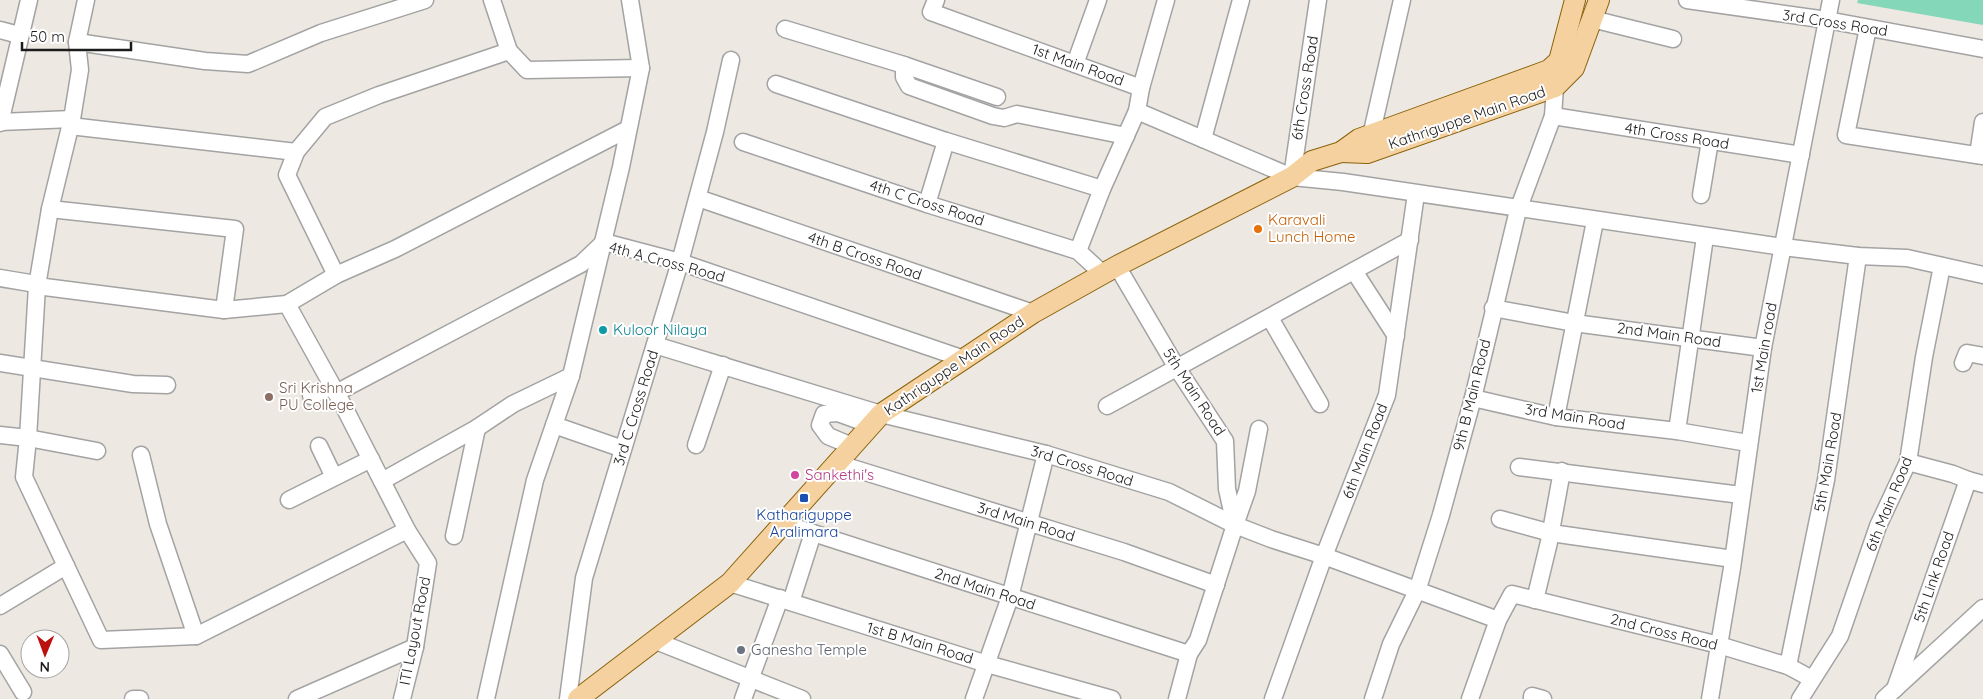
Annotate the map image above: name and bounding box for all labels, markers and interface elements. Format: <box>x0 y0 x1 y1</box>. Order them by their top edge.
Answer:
street label: 3rd Cross Road <box>1781 5 1889 40</box>
scale bar <box>22 20 131 52</box>
text: 50 m <box>30 27 65 46</box>
street label: 6th Cross Road <box>1287 34 1322 141</box>
street label: 1st Main Road <box>1030 39 1127 90</box>
street label: Kathriguppe Main Road <box>1386 82 1548 153</box>
street label: 4th Cross Road <box>1624 118 1731 153</box>
street label: 4th C Cross Road <box>868 175 987 230</box>
place label: Karavali Lunch Home <box>1268 210 1356 246</box>
marker: Karavali Lunch Home <box>1252 223 1264 235</box>
street label: 4th B Cross Road <box>806 227 925 284</box>
street label: 4th A Cross Road <box>607 237 727 286</box>
street label: 1st Main road <box>1746 301 1781 395</box>
street label: Kathriguppe Main Road <box>880 312 1027 420</box>
street label: 2nd Main Road <box>1616 318 1722 351</box>
place label: Kuloor Nilaya <box>613 320 707 339</box>
marker: Kuloor Nilaya <box>597 324 609 336</box>
street label: 9th B Main Road <box>1448 337 1495 453</box>
street label: 5th Main Road <box>1159 344 1230 439</box>
street label: 3rd C Cross Road <box>609 348 662 468</box>
place label: Sri Krishna PU College <box>279 378 354 414</box>
marker: Sri Krishna PU College <box>263 391 275 403</box>
street label: 3rd Main Road <box>1524 399 1627 434</box>
street label: 6th Main Road <box>1338 401 1391 501</box>
street label: 5th Main Road <box>1809 411 1846 513</box>
street label: 3rd Cross Road <box>1029 441 1136 490</box>
street label: 6th Main Road <box>1861 454 1916 554</box>
place label: Sankethi's <box>805 465 874 484</box>
marker: Sankethi's <box>789 469 801 481</box>
marker: Kathariguppe Aralimara <box>798 492 810 504</box>
street label: 3rd Main Road <box>975 498 1077 545</box>
place label: Kathariguppe Aralimara <box>756 505 852 541</box>
street label: 5th Link Road <box>1909 529 1958 625</box>
street label: 2nd Main Road <box>932 563 1038 614</box>
street label: ITI Layout Road <box>395 575 434 687</box>
street label: 2nd Cross Road <box>1609 609 1720 654</box>
street label: 1st B Main Road <box>865 617 976 668</box>
north arrow <box>20 629 70 679</box>
place label: Ganesha Temple <box>751 640 867 659</box>
marker: Ganesha Temple <box>735 644 747 656</box>
text: N <box>39 658 50 676</box>

